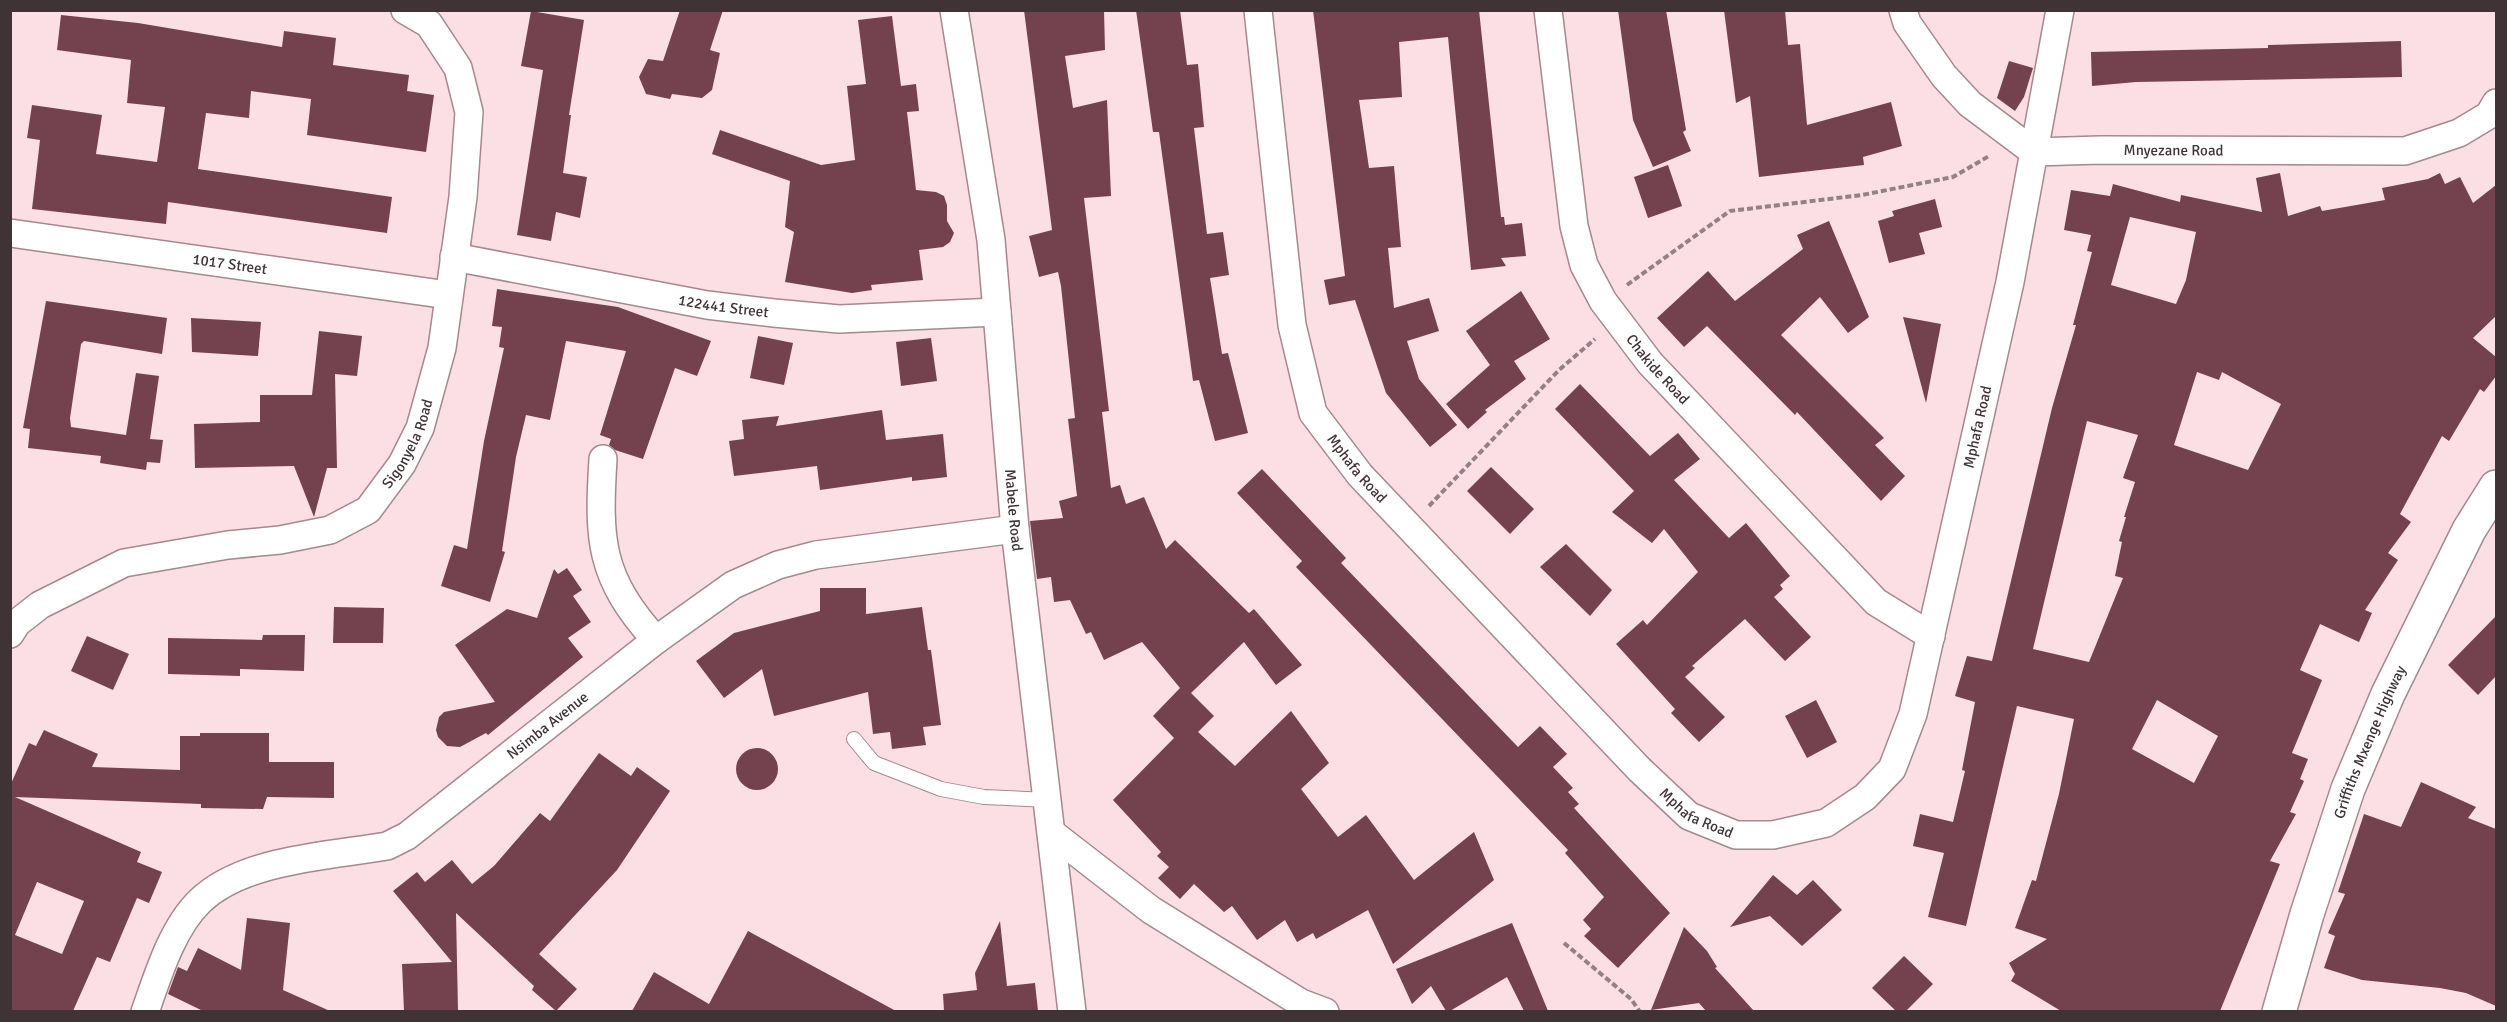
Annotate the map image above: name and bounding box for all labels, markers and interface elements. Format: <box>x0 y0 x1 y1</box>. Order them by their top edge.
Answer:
street label: Mnyezane Road <box>2124 141 2224 159</box>
street label: 1017 Street <box>191 250 268 278</box>
street label: 122441 Street <box>677 291 770 321</box>
street label: Chakide Road <box>1622 330 1693 408</box>
street label: Mphafa Road <box>1959 384 1995 470</box>
street label: Sigonyela Road <box>378 397 437 492</box>
street label: Mphafa Road <box>1323 430 1391 507</box>
street label: Mabele Road <box>1001 468 1027 552</box>
street label: Griffiths Mxenge Highway <box>2330 663 2410 821</box>
street label: Nsimba Avenue <box>503 688 592 763</box>
street label: Mphafa Road <box>1656 784 1736 842</box>

